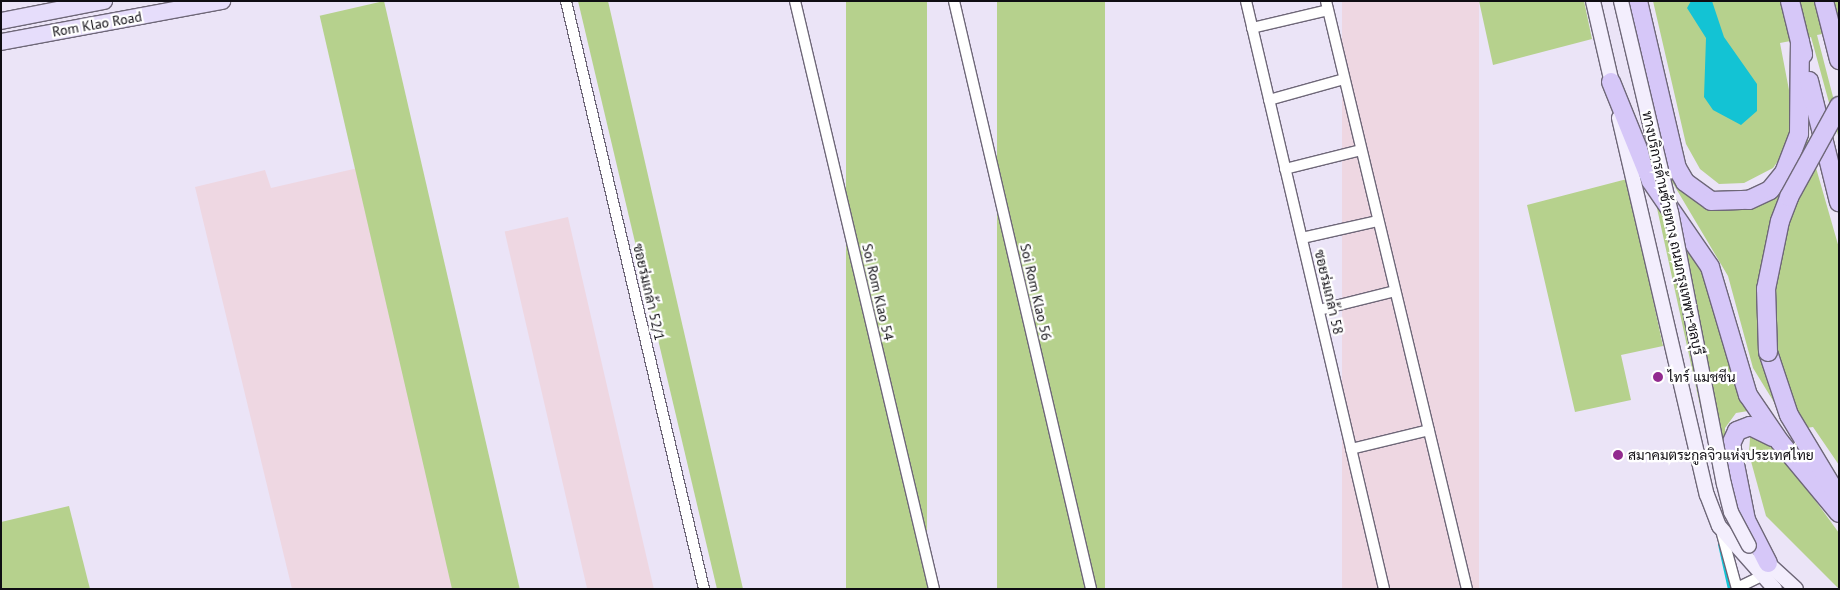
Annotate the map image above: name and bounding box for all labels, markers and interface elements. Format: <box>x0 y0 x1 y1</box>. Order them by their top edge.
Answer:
street label: Rom Klao Road <box>51 8 143 40</box>
street label: ทางบริการด้านซ้ายทาง ถนนกรุงเทพฯ-ชลบุรี <box>1639 109 1707 357</box>
street label: ซอยร่มเกล้า 52/1 <box>630 242 668 342</box>
street label: Soi Rom Klao 54 <box>859 242 897 342</box>
street label: Soi Rom Klao 56 <box>1017 242 1055 342</box>
street label: ซอยร่มเกล้า 58 <box>1311 248 1347 336</box>
place label: ไทร์ แมชชีน <box>1668 369 1736 385</box>
marker: ไทร์ แมชชีน <box>1652 371 1664 383</box>
place label: สมาคมตระกูลจิวแห่งประเทศไทย <box>1628 447 1814 463</box>
marker: สมาคมตระกูลจิวแห่งประเทศไทย <box>1612 449 1624 461</box>

